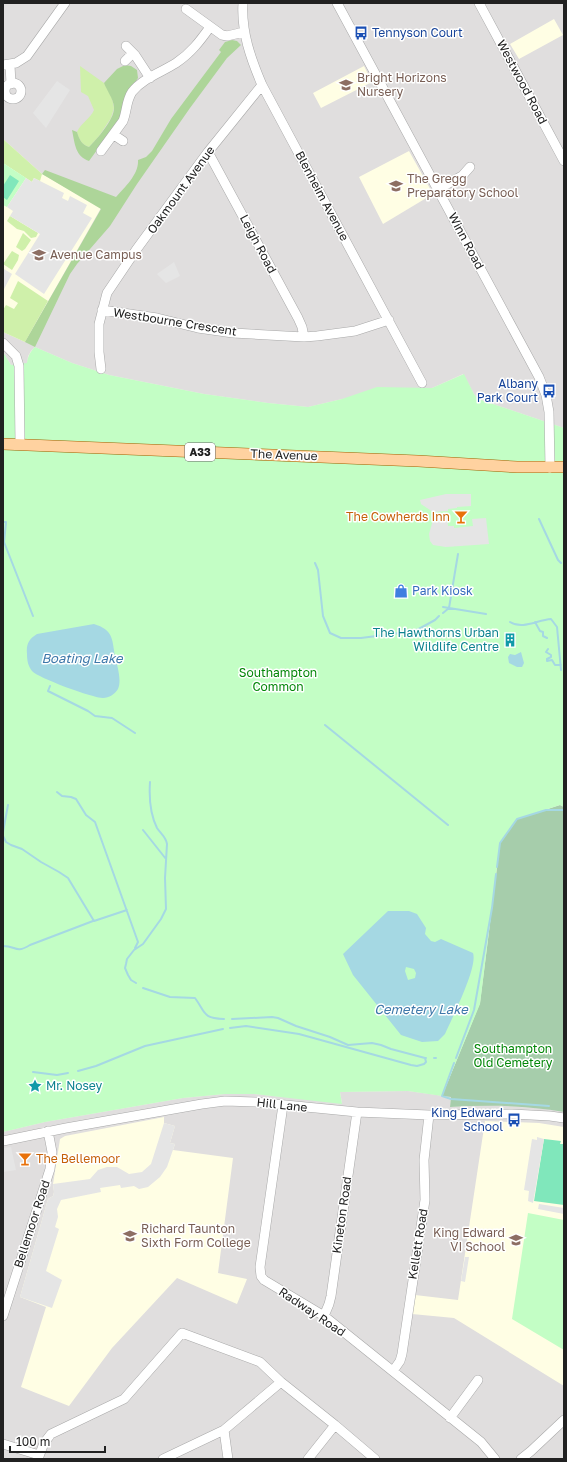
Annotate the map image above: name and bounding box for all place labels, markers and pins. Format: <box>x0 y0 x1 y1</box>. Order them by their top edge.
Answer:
bus stop icon: Tennyson Court <box>353 25 369 41</box>
place label: Tennyson Court <box>372 25 463 40</box>
place label: Bright Horizons Nursery <box>357 70 447 99</box>
school or university icon: Bright Horizons Nursery <box>338 77 354 93</box>
place label: The Gregg Preparatory School <box>407 171 519 200</box>
school or university icon: The Gregg Preparatory School <box>388 178 404 194</box>
school or university icon: Avenue Campus <box>31 247 47 263</box>
place label: Avenue Campus <box>50 247 142 262</box>
place label: Albany Park Court <box>477 376 538 405</box>
bus stop icon: Albany Park Court <box>541 383 557 399</box>
place label: The Cowherds Inn <box>346 509 450 524</box>
bar icon: The Cowherds Inn <box>453 509 469 525</box>
shop icon: Park Kiosk <box>393 583 409 599</box>
place label: Park Kiosk <box>412 583 473 598</box>
place label: The Hawthorns Urban Wildlife Centre <box>373 625 499 654</box>
building icon: The Hawthorns Urban Wildlife Centre <box>502 632 518 648</box>
place icon: Mr. Nosey <box>27 1078 43 1094</box>
place label: Mr. Nosey <box>46 1078 103 1093</box>
place label: King Edward School <box>431 1105 503 1134</box>
bus stop icon: King Edward School <box>506 1112 522 1128</box>
bar icon: The Bellemoor <box>17 1151 33 1167</box>
place label: The Bellemoor <box>36 1151 120 1166</box>
place label: Richard Taunton Sixth Form College <box>141 1221 251 1250</box>
place label: King Edward VI School <box>433 1225 505 1254</box>
school or university icon: Richard Taunton Sixth Form College <box>122 1228 138 1244</box>
school or university icon: King Edward VI School <box>508 1232 524 1248</box>

